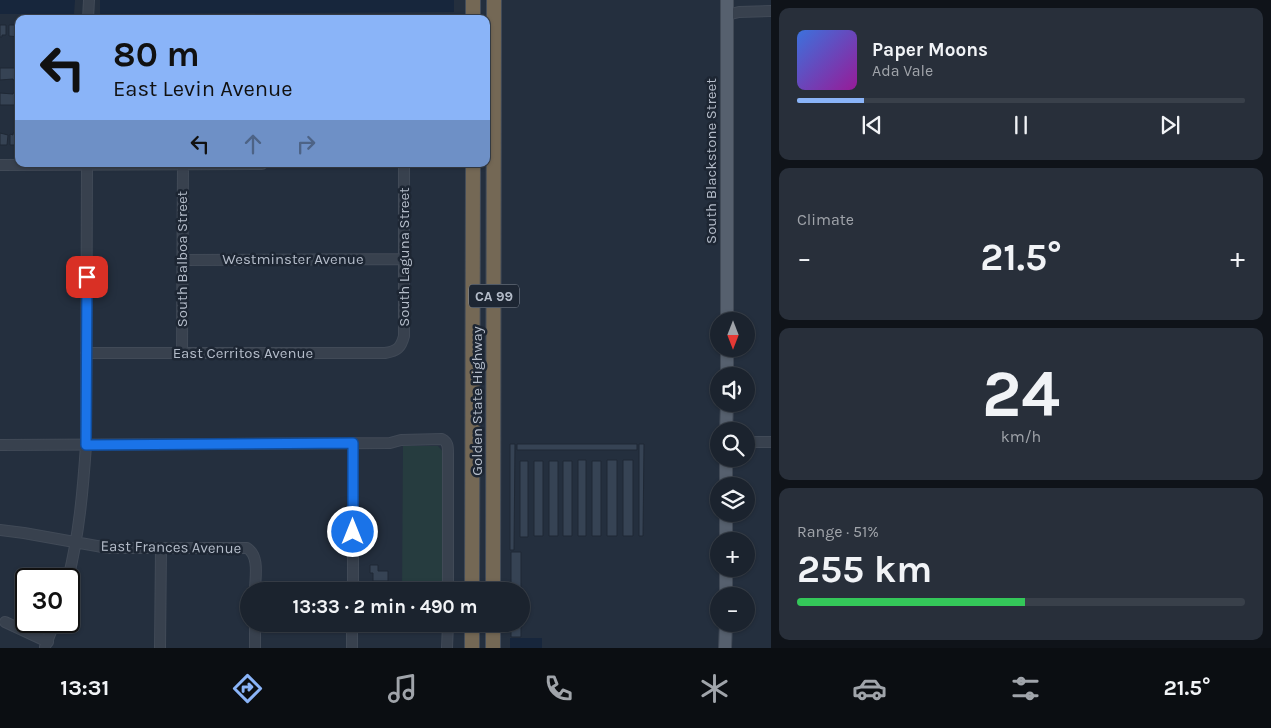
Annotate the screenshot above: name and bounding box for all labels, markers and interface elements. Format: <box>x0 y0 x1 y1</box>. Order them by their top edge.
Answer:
text: 80 m <box>113 34 200 75</box>
icon: left <box>30 35 95 100</box>
text: Paper Moons <box>872 39 988 61</box>
text: Ada Vale <box>872 61 933 80</box>
text: East Levin Avenue <box>113 76 293 102</box>
street label: South Blackstone Street <box>702 78 720 244</box>
icon: previous <box>858 111 886 139</box>
icon: pause <box>1007 111 1035 139</box>
icon: next <box>1156 111 1184 139</box>
icon: left <box>186 130 214 158</box>
icon: ahead <box>239 130 267 158</box>
icon: right <box>292 130 320 158</box>
street label: South Laguna Street <box>395 187 413 327</box>
street label: South Balboa Street <box>173 190 191 327</box>
text: Climate <box>797 210 854 229</box>
text: 21.5° <box>980 235 1062 280</box>
text: − <box>797 241 812 274</box>
text: + <box>1230 241 1245 274</box>
street label: Westminster Avenue <box>222 250 364 268</box>
pin <box>66 256 108 298</box>
icon: arrive <box>73 263 101 291</box>
road number: CA 99 <box>469 284 519 308</box>
north arrow <box>710 312 755 358</box>
map controls <box>710 312 755 632</box>
street label: Golden State Highway <box>468 326 486 476</box>
street label: East Cerritos Avenue <box>173 344 313 362</box>
text: 24 <box>982 356 1060 432</box>
button: sound <box>710 367 755 412</box>
button: search <box>710 422 755 467</box>
text: km/h <box>1001 427 1041 446</box>
button: layers <box>710 477 755 522</box>
position arrow <box>326 505 378 557</box>
text: Range · 51% <box>797 522 879 541</box>
button: + <box>710 532 755 577</box>
street label: East Frances Avenue <box>101 537 241 557</box>
text: 255 km <box>797 547 932 592</box>
speed limit sign: 30 <box>15 568 80 633</box>
button: − <box>710 587 755 632</box>
text: 13:33 · 2 min · 490 m <box>293 596 477 618</box>
icon: directions <box>230 671 265 706</box>
icon: music <box>385 671 420 706</box>
icon: phone <box>541 671 576 706</box>
icon: climate <box>697 671 732 706</box>
icon: car <box>852 671 887 706</box>
icon: filters <box>1008 671 1043 706</box>
text: 13:31 <box>60 675 109 701</box>
text: 21.5° <box>1163 675 1211 701</box>

